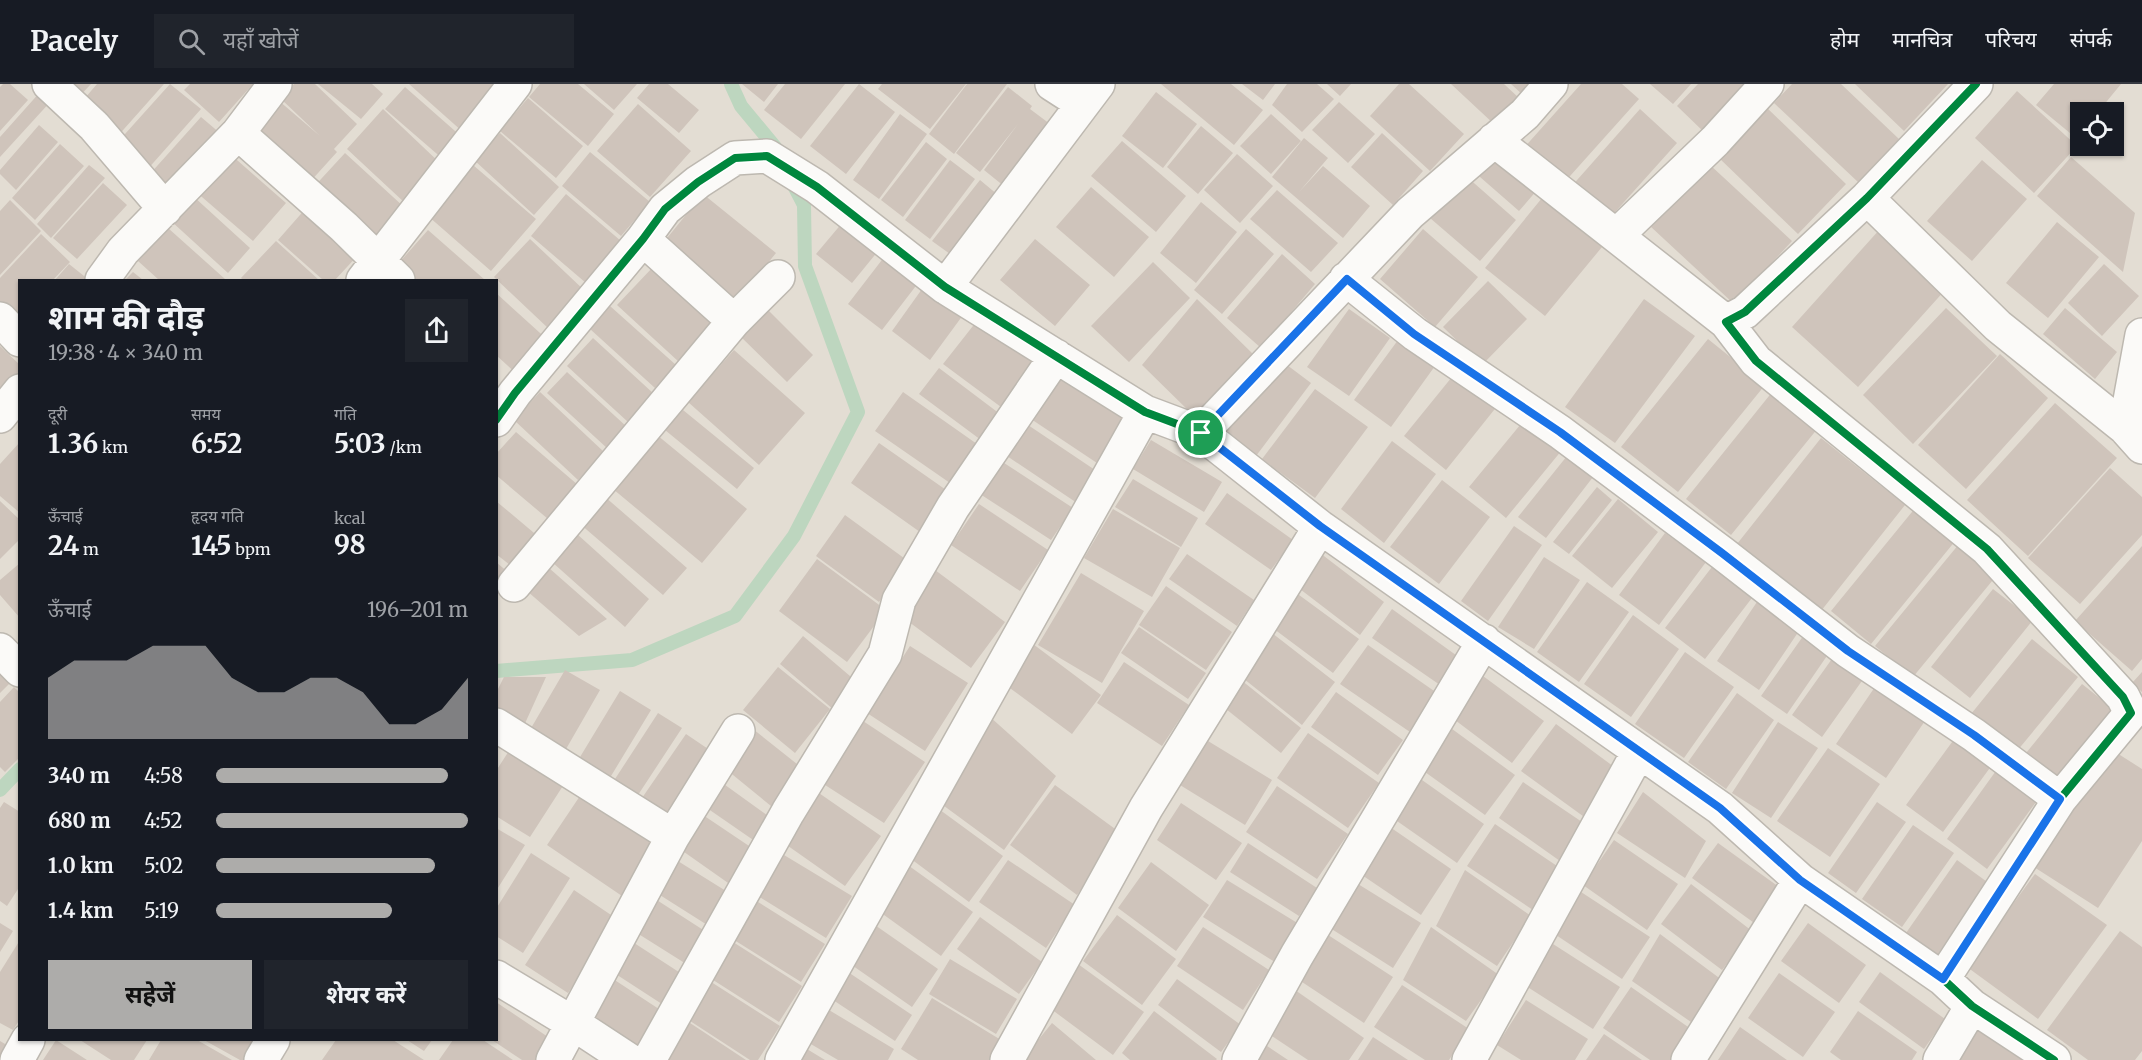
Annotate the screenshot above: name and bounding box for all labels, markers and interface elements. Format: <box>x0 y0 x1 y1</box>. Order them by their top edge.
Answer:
search box <box>154 14 574 68</box>
text: Pacely <box>30 23 118 59</box>
icon: search <box>175 25 208 58</box>
text: यहाँ खोजें <box>223 26 299 54</box>
text: होम <box>1830 26 1859 53</box>
text: मानचित्र <box>1892 26 1952 53</box>
text: परिचय <box>1985 26 2037 53</box>
text: संपर्क <box>2070 26 2112 53</box>
map controls <box>2070 102 2124 156</box>
button: locate <box>2070 102 2124 156</box>
text: शाम की दौड़ <box>48 297 204 338</box>
button: share <box>405 299 468 362</box>
text: 19:38 · 4 × 340 m <box>48 340 203 365</box>
text: दूरी <box>48 404 67 424</box>
text: समय <box>191 404 221 424</box>
text: गति <box>334 404 356 424</box>
pin <box>1175 407 1226 458</box>
icon: arrive <box>1184 416 1217 449</box>
text: 1.36 <box>48 427 98 460</box>
text: 6:52 <box>191 427 242 460</box>
text: 5:03 <box>334 427 386 460</box>
text: km <box>98 437 128 457</box>
text: /km <box>386 437 422 457</box>
text: ऊँचाई <box>48 506 83 526</box>
text: हृदय गति <box>191 506 244 526</box>
text: kcal <box>334 508 365 528</box>
text: 98 <box>334 528 366 561</box>
text: 24 <box>48 529 79 562</box>
text: 145 <box>191 529 232 562</box>
text: m <box>79 539 99 559</box>
text: bpm <box>232 539 271 559</box>
text: ऊँचाई <box>48 597 91 622</box>
text: 196–201 m <box>367 597 468 622</box>
text: 340 m <box>48 763 110 788</box>
text: 4:58 <box>144 763 183 788</box>
text: 680 m <box>48 808 111 833</box>
text: 4:52 <box>144 808 182 833</box>
text: 1.0 km <box>48 853 114 878</box>
text: 5:02 <box>144 853 184 878</box>
text: 1.4 km <box>48 898 113 923</box>
text: 5:19 <box>144 898 179 923</box>
button: सहेजें <box>48 960 252 1029</box>
button: शेयर करें <box>264 960 468 1029</box>

